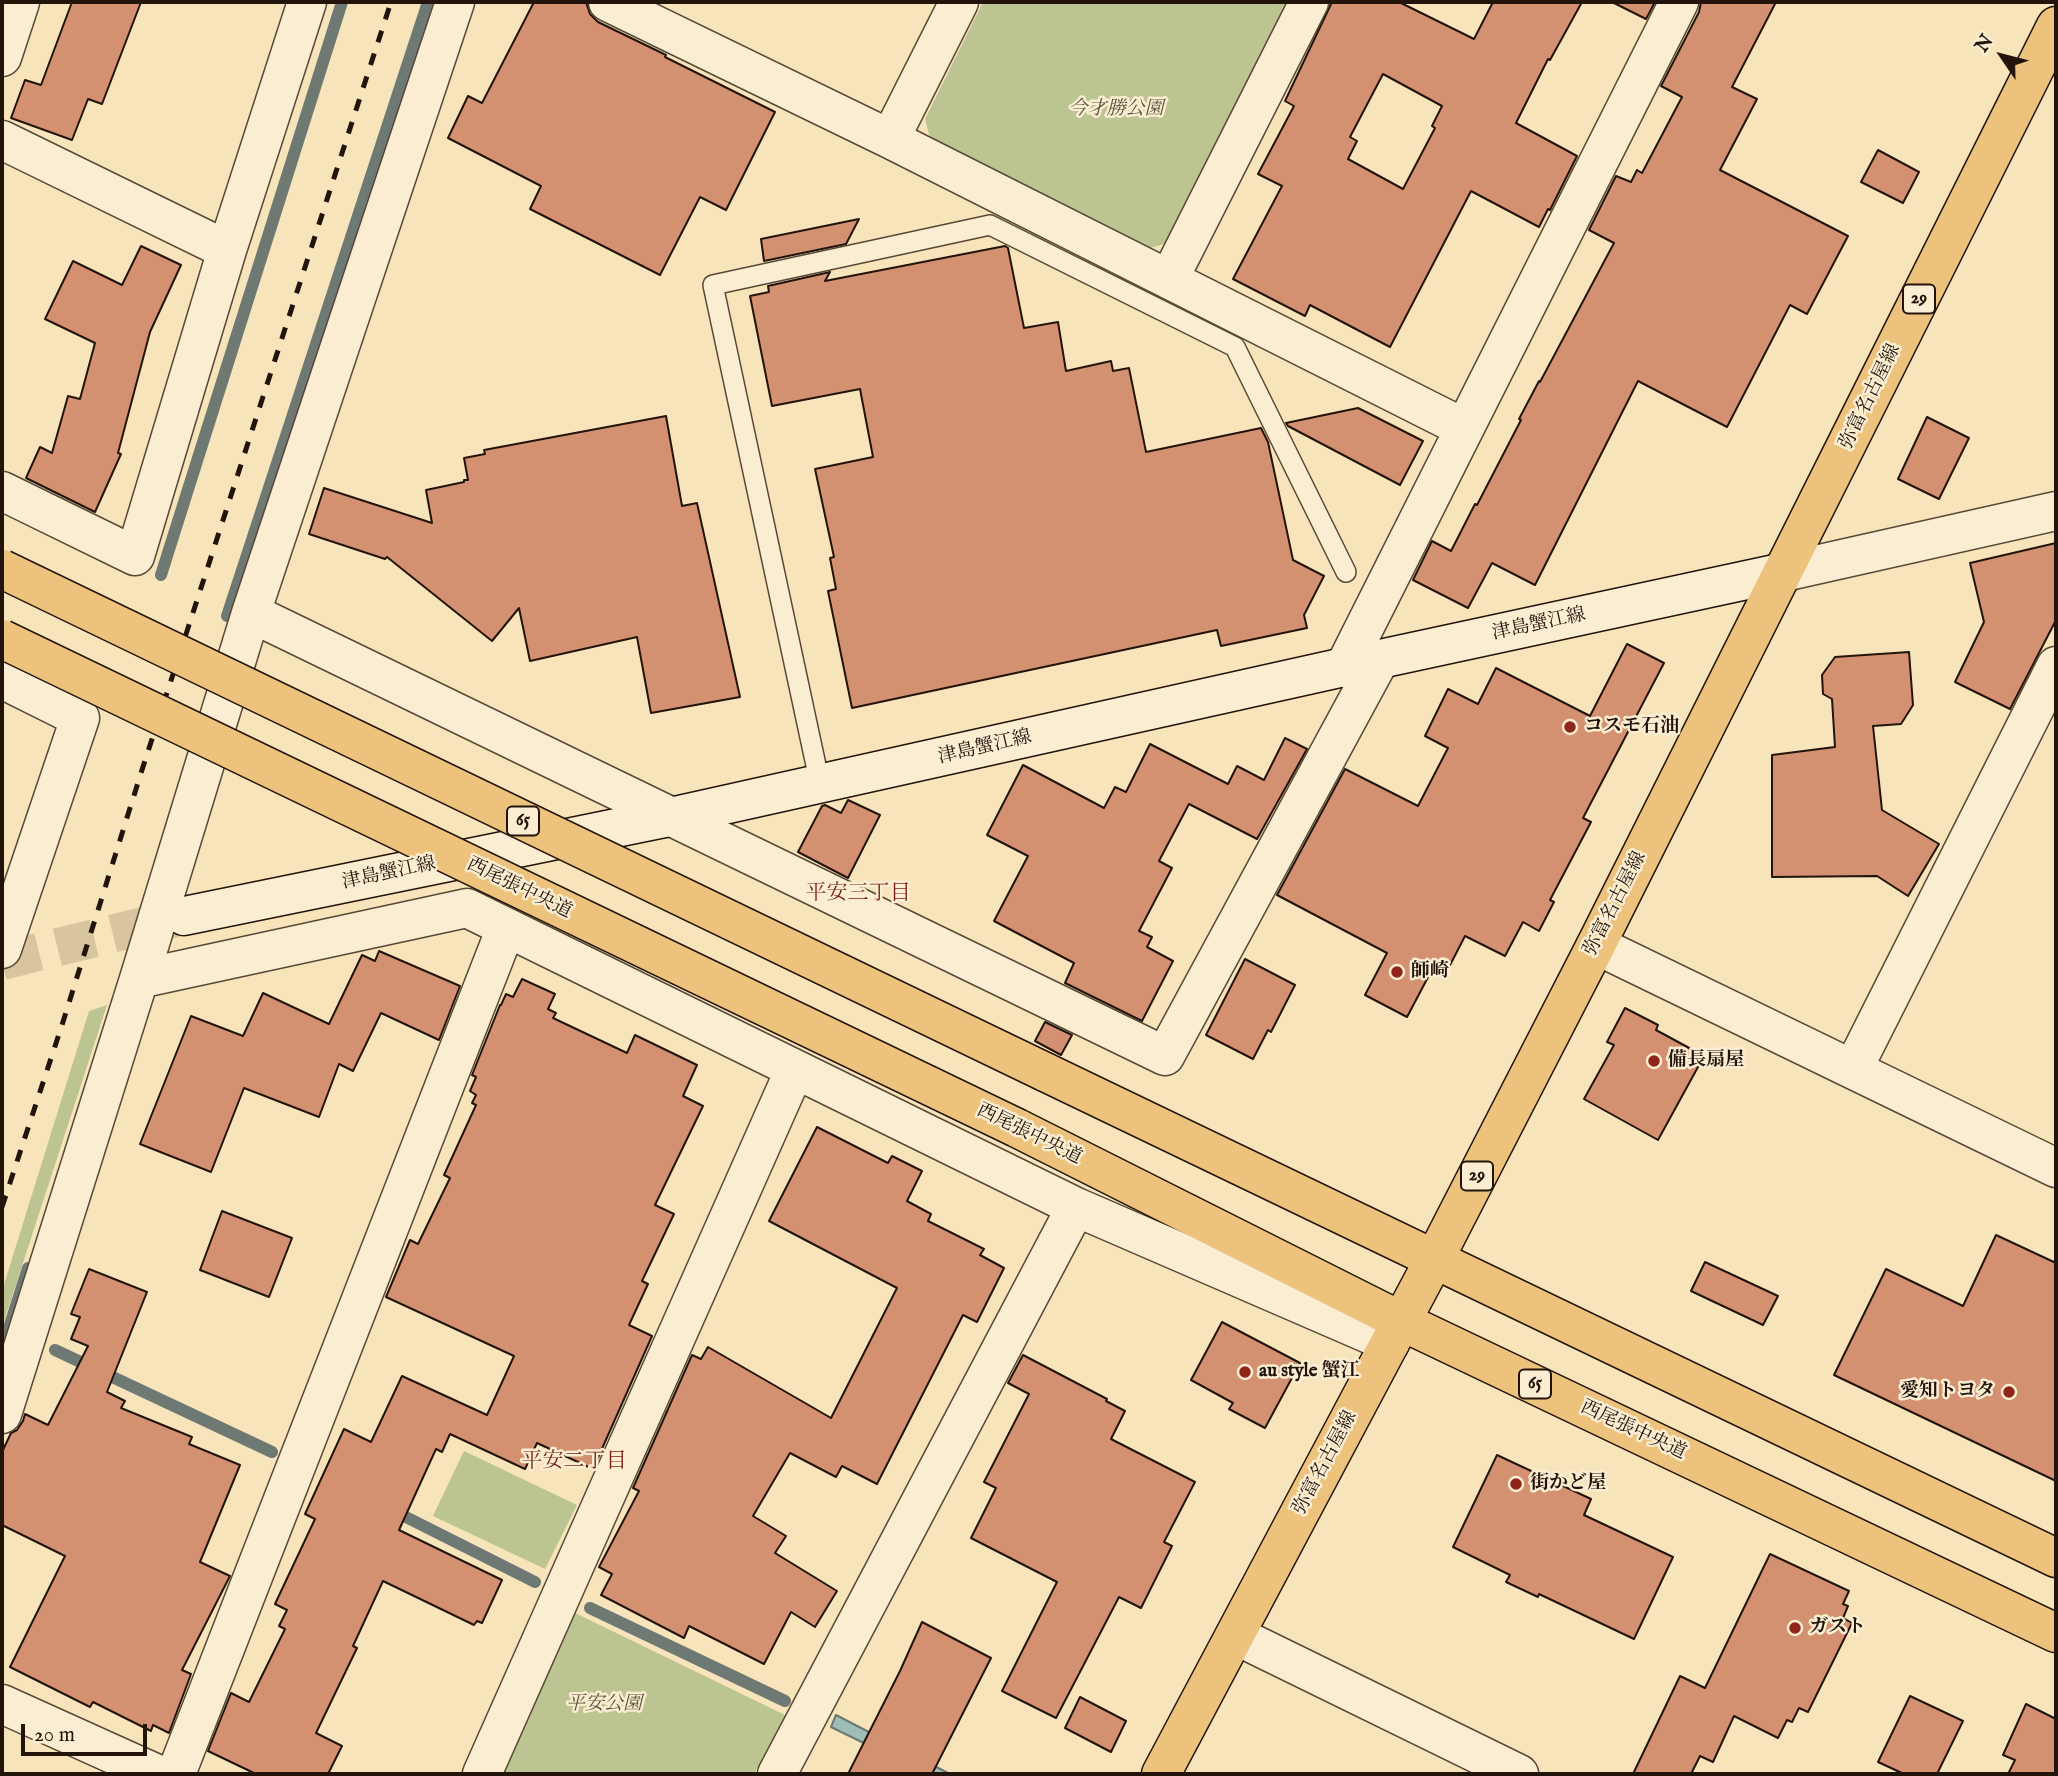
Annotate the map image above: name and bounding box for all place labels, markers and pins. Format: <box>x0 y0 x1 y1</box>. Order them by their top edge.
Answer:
place label: コスモ石油 <box>1584 716 1679 738</box>
marker: コスモ石油 <box>1562 719 1578 735</box>
place label: 師崎 <box>1411 961 1449 983</box>
marker: 師崎 <box>1389 964 1405 980</box>
place label: 備長扇屋 <box>1668 1050 1744 1072</box>
marker: 備長扇屋 <box>1646 1053 1662 1069</box>
place label: au style 蟹江 <box>1259 1361 1360 1383</box>
marker: au style 蟹江 <box>1237 1364 1253 1380</box>
place label: 愛知トヨタ <box>1900 1381 1995 1403</box>
marker: 愛知トヨタ <box>2001 1384 2017 1400</box>
place label: 街かど屋 <box>1530 1473 1606 1495</box>
marker: 街かど屋 <box>1508 1476 1524 1492</box>
place label: ガスト <box>1809 1617 1866 1639</box>
marker: ガスト <box>1787 1620 1803 1636</box>

